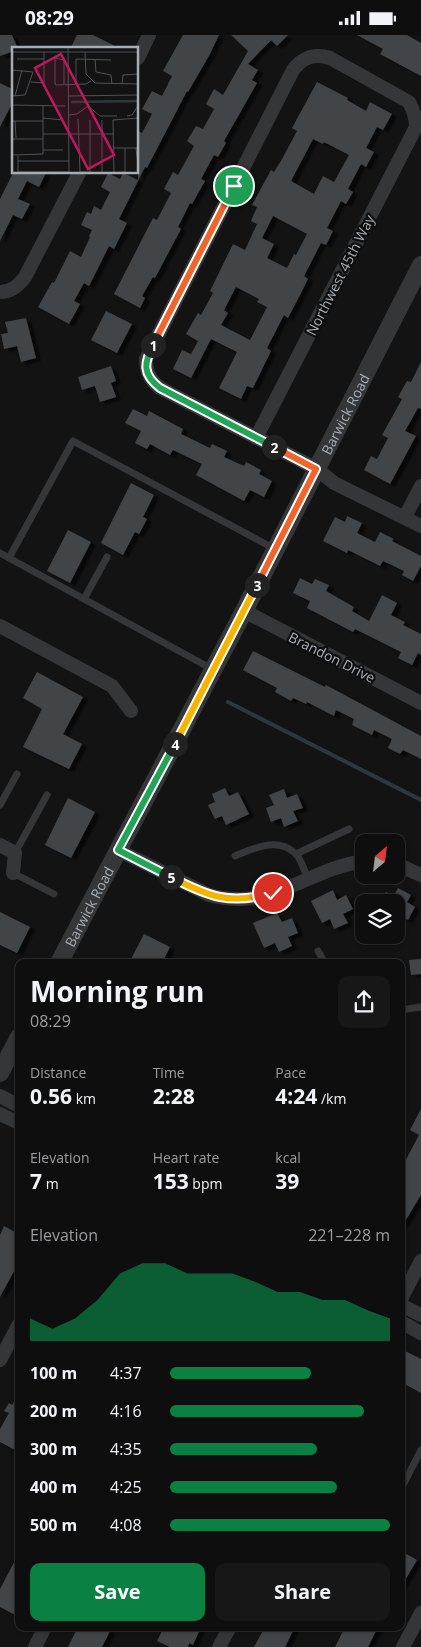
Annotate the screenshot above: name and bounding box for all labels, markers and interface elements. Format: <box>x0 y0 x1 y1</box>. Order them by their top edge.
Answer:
text: 08:29 <box>25 5 74 31</box>
inset map <box>12 47 139 174</box>
pin <box>213 165 255 207</box>
icon: arrive <box>220 172 248 200</box>
street label: Northwest 45th Way <box>301 210 379 339</box>
pin: 1 <box>140 333 166 357</box>
text: 1 <box>149 336 158 355</box>
street label: Barwick Road <box>316 370 373 457</box>
pin: 2 <box>262 435 286 459</box>
text: 2 <box>270 438 279 457</box>
pin: 3 <box>244 573 270 597</box>
text: 3 <box>253 576 262 595</box>
street label: Brandon Drive <box>286 627 379 687</box>
pin: 4 <box>162 731 188 757</box>
text: 4 <box>171 735 180 754</box>
north arrow <box>355 834 405 884</box>
map controls <box>355 834 405 944</box>
street label: Barwick Road <box>60 863 118 950</box>
pin: 5 <box>158 865 184 889</box>
text: 5 <box>167 868 176 887</box>
pin <box>252 872 294 914</box>
icon: check <box>259 879 287 907</box>
button: layers <box>355 894 405 944</box>
text: Morning run <box>30 972 204 1010</box>
button: share <box>338 976 390 1028</box>
text: 08:29 <box>30 1010 71 1032</box>
text: Distance <box>30 1063 86 1082</box>
text: Time <box>153 1063 185 1082</box>
text: Pace <box>275 1063 306 1082</box>
text: 0.56 <box>30 1082 72 1110</box>
text: 2:28 <box>153 1082 195 1110</box>
text: 4:24 <box>275 1082 317 1110</box>
text: km <box>72 1089 96 1108</box>
text: /km <box>317 1089 346 1108</box>
text: Elevation <box>30 1148 89 1167</box>
text: Heart rate <box>153 1148 219 1167</box>
text: kcal <box>275 1148 301 1167</box>
text: 7 <box>30 1167 42 1195</box>
text: 153 <box>153 1167 189 1195</box>
text: 39 <box>275 1167 299 1195</box>
text: m <box>42 1174 59 1193</box>
text: bpm <box>189 1174 222 1193</box>
text: Elevation <box>30 1224 98 1246</box>
text: 221–228 m <box>308 1224 390 1246</box>
text: 100 m <box>30 1362 77 1384</box>
text: 4:37 <box>110 1362 142 1384</box>
text: 200 m <box>30 1400 77 1422</box>
text: 4:16 <box>110 1400 142 1422</box>
text: 300 m <box>30 1438 77 1460</box>
text: 4:35 <box>110 1438 142 1460</box>
text: 400 m <box>30 1476 77 1498</box>
text: 4:25 <box>110 1476 142 1498</box>
text: 500 m <box>30 1514 77 1536</box>
text: 4:08 <box>110 1514 142 1536</box>
button: Save <box>30 1563 205 1621</box>
button: Share <box>215 1563 390 1621</box>

